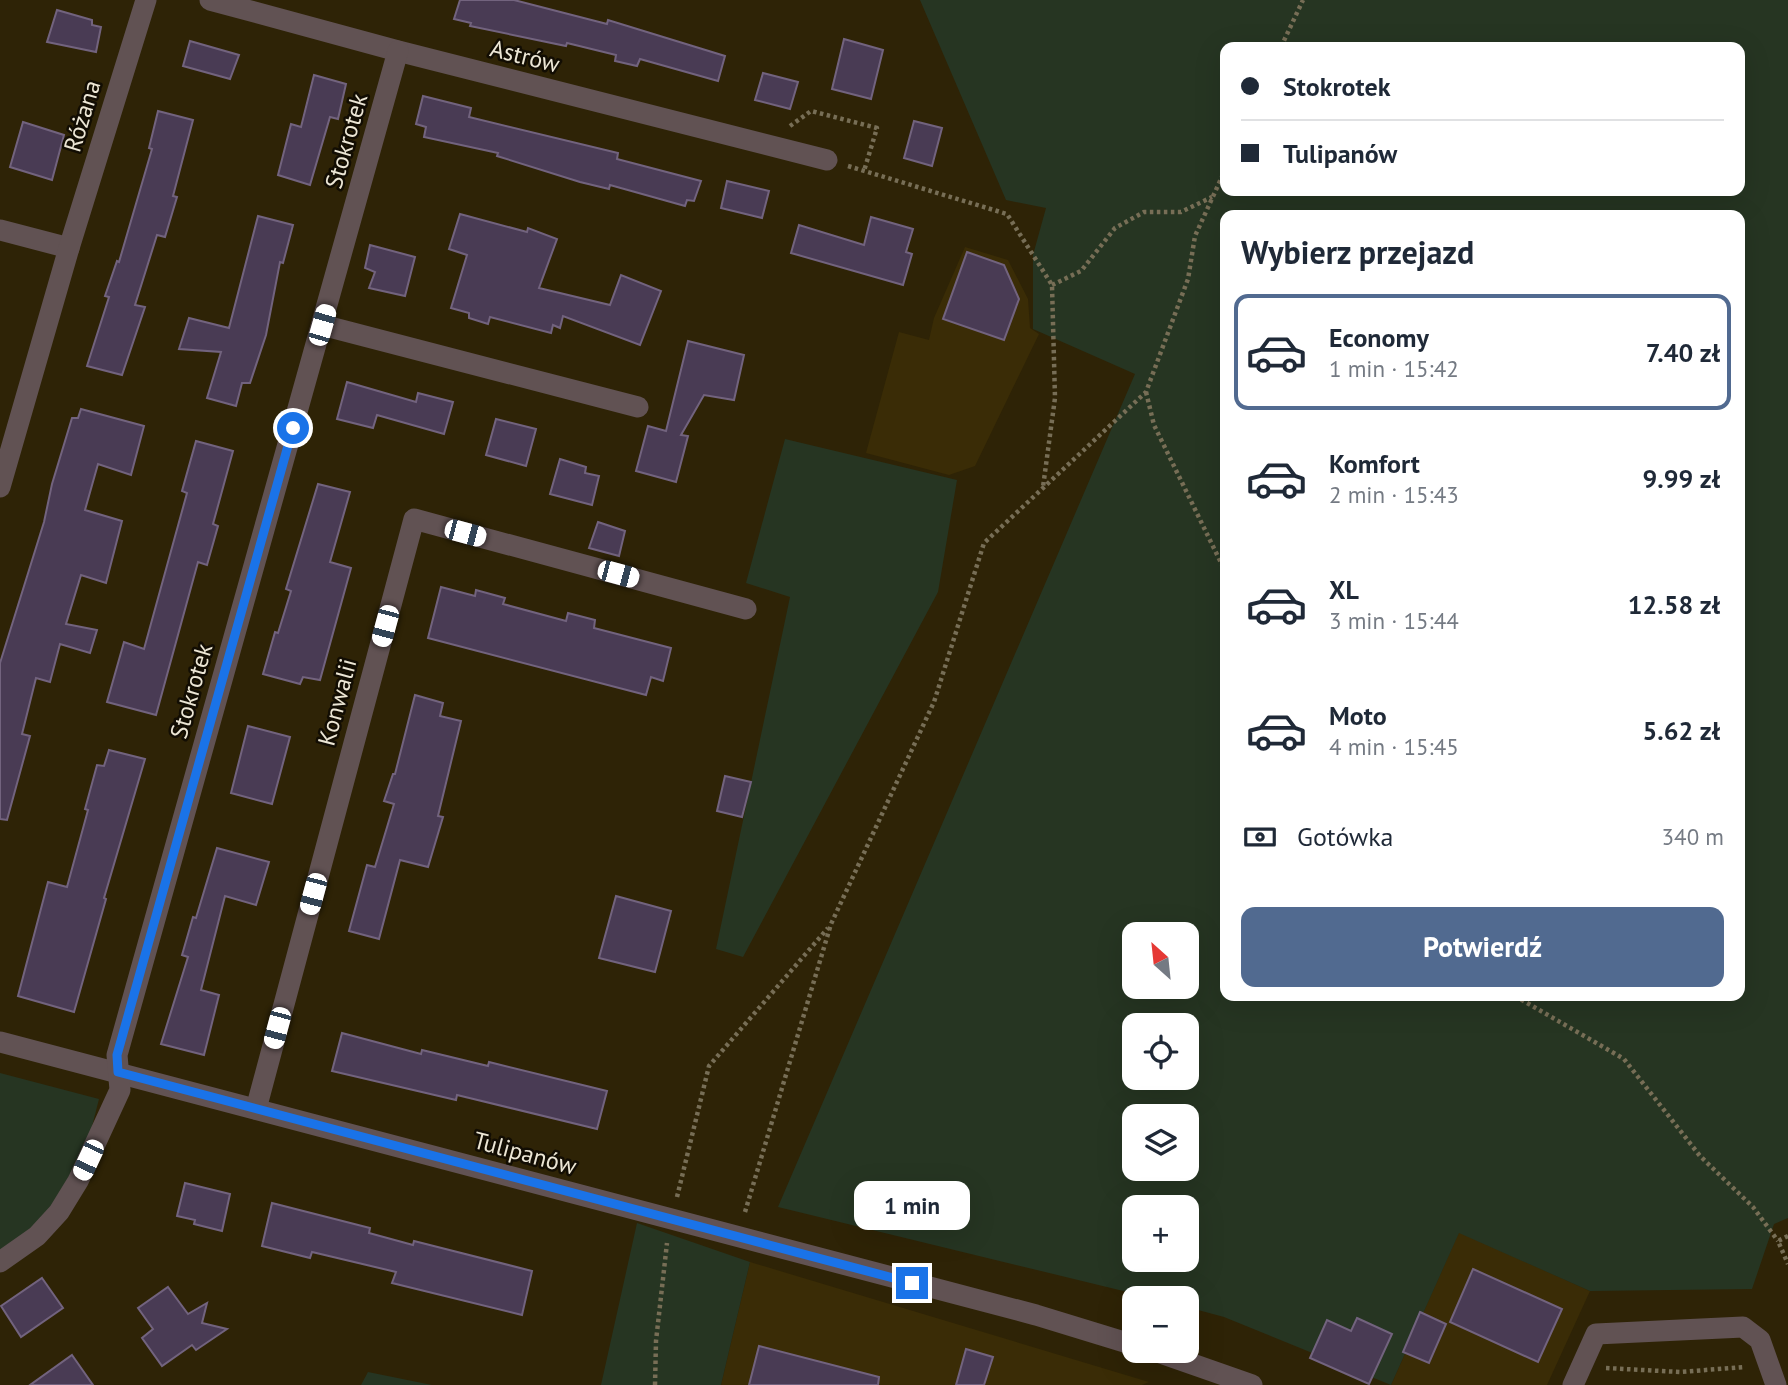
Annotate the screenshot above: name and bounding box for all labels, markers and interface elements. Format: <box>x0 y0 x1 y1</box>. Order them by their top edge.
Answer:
street label: Astrów <box>487 32 563 80</box>
text: Stokrotek <box>1283 70 1390 103</box>
street label: Różana <box>56 76 108 156</box>
street label: Stokrotek <box>318 89 374 192</box>
text: Tulipanów <box>1283 137 1397 170</box>
text: Wybierz przejazd <box>1241 231 1474 273</box>
car <box>307 302 338 348</box>
icon: car <box>1245 321 1308 384</box>
text: Economy <box>1329 321 1429 354</box>
text: 7.40 zł <box>1646 336 1720 369</box>
text: 1 min · 15:42 <box>1329 354 1459 383</box>
route start <box>277 412 309 444</box>
icon: car <box>1245 447 1308 510</box>
text: Komfort <box>1329 447 1420 480</box>
text: 9.99 zł <box>1643 462 1720 495</box>
text: 2 min · 15:43 <box>1329 480 1459 509</box>
car <box>442 517 489 549</box>
car <box>595 558 642 590</box>
icon: car <box>1245 573 1308 636</box>
text: XL <box>1329 573 1359 606</box>
text: 12.58 zł <box>1628 588 1720 621</box>
car <box>370 603 401 649</box>
text: 3 min · 15:44 <box>1329 606 1459 635</box>
street label: Stokrotek <box>163 639 219 742</box>
street label: Konwalii <box>311 655 363 749</box>
icon: car <box>1245 699 1308 762</box>
text: Moto <box>1329 699 1387 732</box>
text: 5.62 zł <box>1643 714 1720 747</box>
text: 4 min · 15:45 <box>1329 732 1459 761</box>
icon: cash <box>1241 818 1279 856</box>
text: Gotówka <box>1297 820 1394 853</box>
text: 340 m <box>1662 822 1724 851</box>
car <box>298 871 329 917</box>
button: Potwierdź <box>1241 907 1724 987</box>
north arrow <box>1122 922 1199 999</box>
map controls <box>1122 922 1199 1363</box>
car <box>262 1005 293 1051</box>
button: locate <box>1122 1013 1199 1090</box>
button: layers <box>1122 1104 1199 1181</box>
street label: Tulipanów <box>470 1124 580 1182</box>
car <box>70 1137 107 1183</box>
callout: 1 min <box>854 1182 970 1230</box>
text: 1 min <box>884 1191 940 1220</box>
button: + <box>1122 1195 1199 1272</box>
route end <box>896 1267 928 1299</box>
button: − <box>1122 1286 1199 1363</box>

